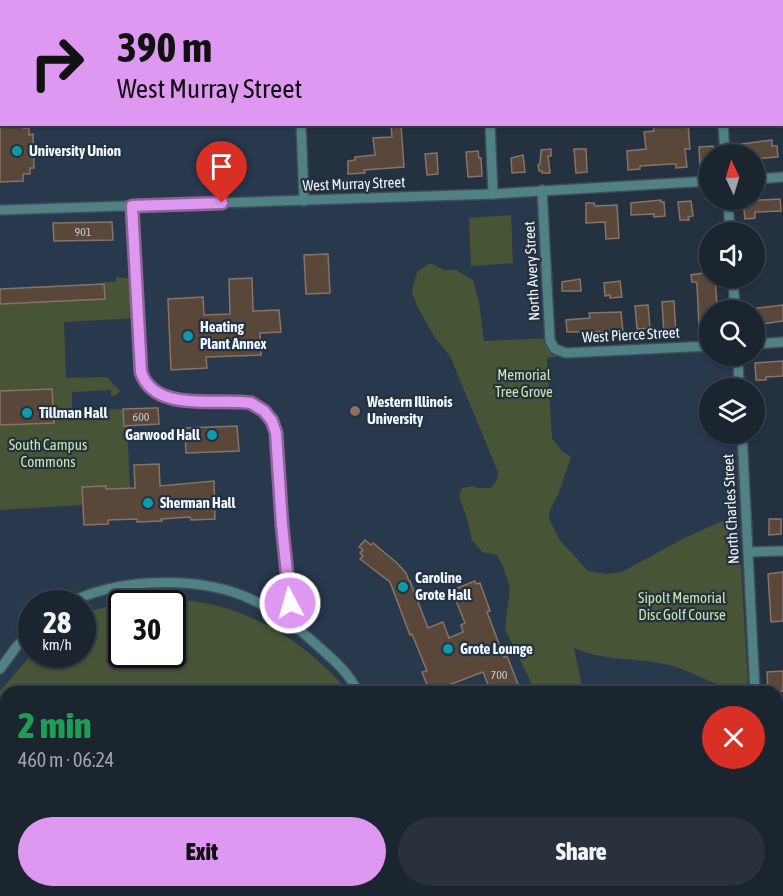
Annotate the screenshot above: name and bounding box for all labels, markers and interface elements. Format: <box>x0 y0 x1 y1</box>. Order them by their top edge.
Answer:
text: 390 m <box>117 23 212 71</box>
icon: right <box>18 24 96 102</box>
text: West Murray Street <box>117 73 302 104</box>
pin <box>196 141 247 203</box>
place label: University Union <box>29 142 121 159</box>
marker: University Union <box>10 144 24 158</box>
north arrow <box>699 144 765 210</box>
map controls <box>699 144 765 444</box>
icon: arrive <box>205 150 238 183</box>
street label: West Murray Street <box>302 173 406 194</box>
street label: North Avery Street <box>520 221 543 321</box>
button: sound <box>699 222 765 288</box>
house number: 901 <box>75 225 92 239</box>
button: search <box>699 300 765 366</box>
place label: Heating Plant Annex <box>200 318 267 352</box>
street label: West Pierce Street <box>582 323 680 346</box>
marker: Heating Plant Annex <box>181 329 195 343</box>
park label: Memorial Tree Grove <box>495 366 553 400</box>
button: layers <box>699 378 765 444</box>
place label: Western Illinois University <box>366 393 453 427</box>
place label: Tillman Hall <box>39 404 108 421</box>
marker: Western Illinois University <box>348 404 362 418</box>
marker: Tillman Hall <box>20 406 34 420</box>
house number: 600 <box>133 410 150 424</box>
place label: Garwood Hall <box>125 426 201 443</box>
marker: Garwood Hall <box>205 428 219 442</box>
park label: South Campus Commons <box>9 436 87 470</box>
street label: North Charles Street <box>719 454 742 564</box>
place label: Sherman Hall <box>160 494 237 511</box>
marker: Sherman Hall <box>141 496 155 510</box>
place label: Caroline Grote Hall <box>415 569 472 603</box>
position arrow <box>258 571 322 635</box>
marker: Caroline Grote Hall <box>396 580 410 594</box>
park label: Sipolt Memorial Disc Golf Course <box>638 589 726 623</box>
speed limit sign: 30 <box>108 590 186 668</box>
text: 28 <box>43 605 71 639</box>
text: km/h <box>42 636 72 653</box>
place label: Grote Lounge <box>460 640 533 657</box>
marker: Grote Lounge <box>441 642 455 656</box>
house number: 700 <box>491 668 508 682</box>
text: 2 min <box>18 704 92 746</box>
button: close <box>702 706 765 769</box>
text: 460 m · 06:24 <box>18 748 114 771</box>
button: Exit <box>18 817 386 886</box>
button: Share <box>398 817 765 886</box>

